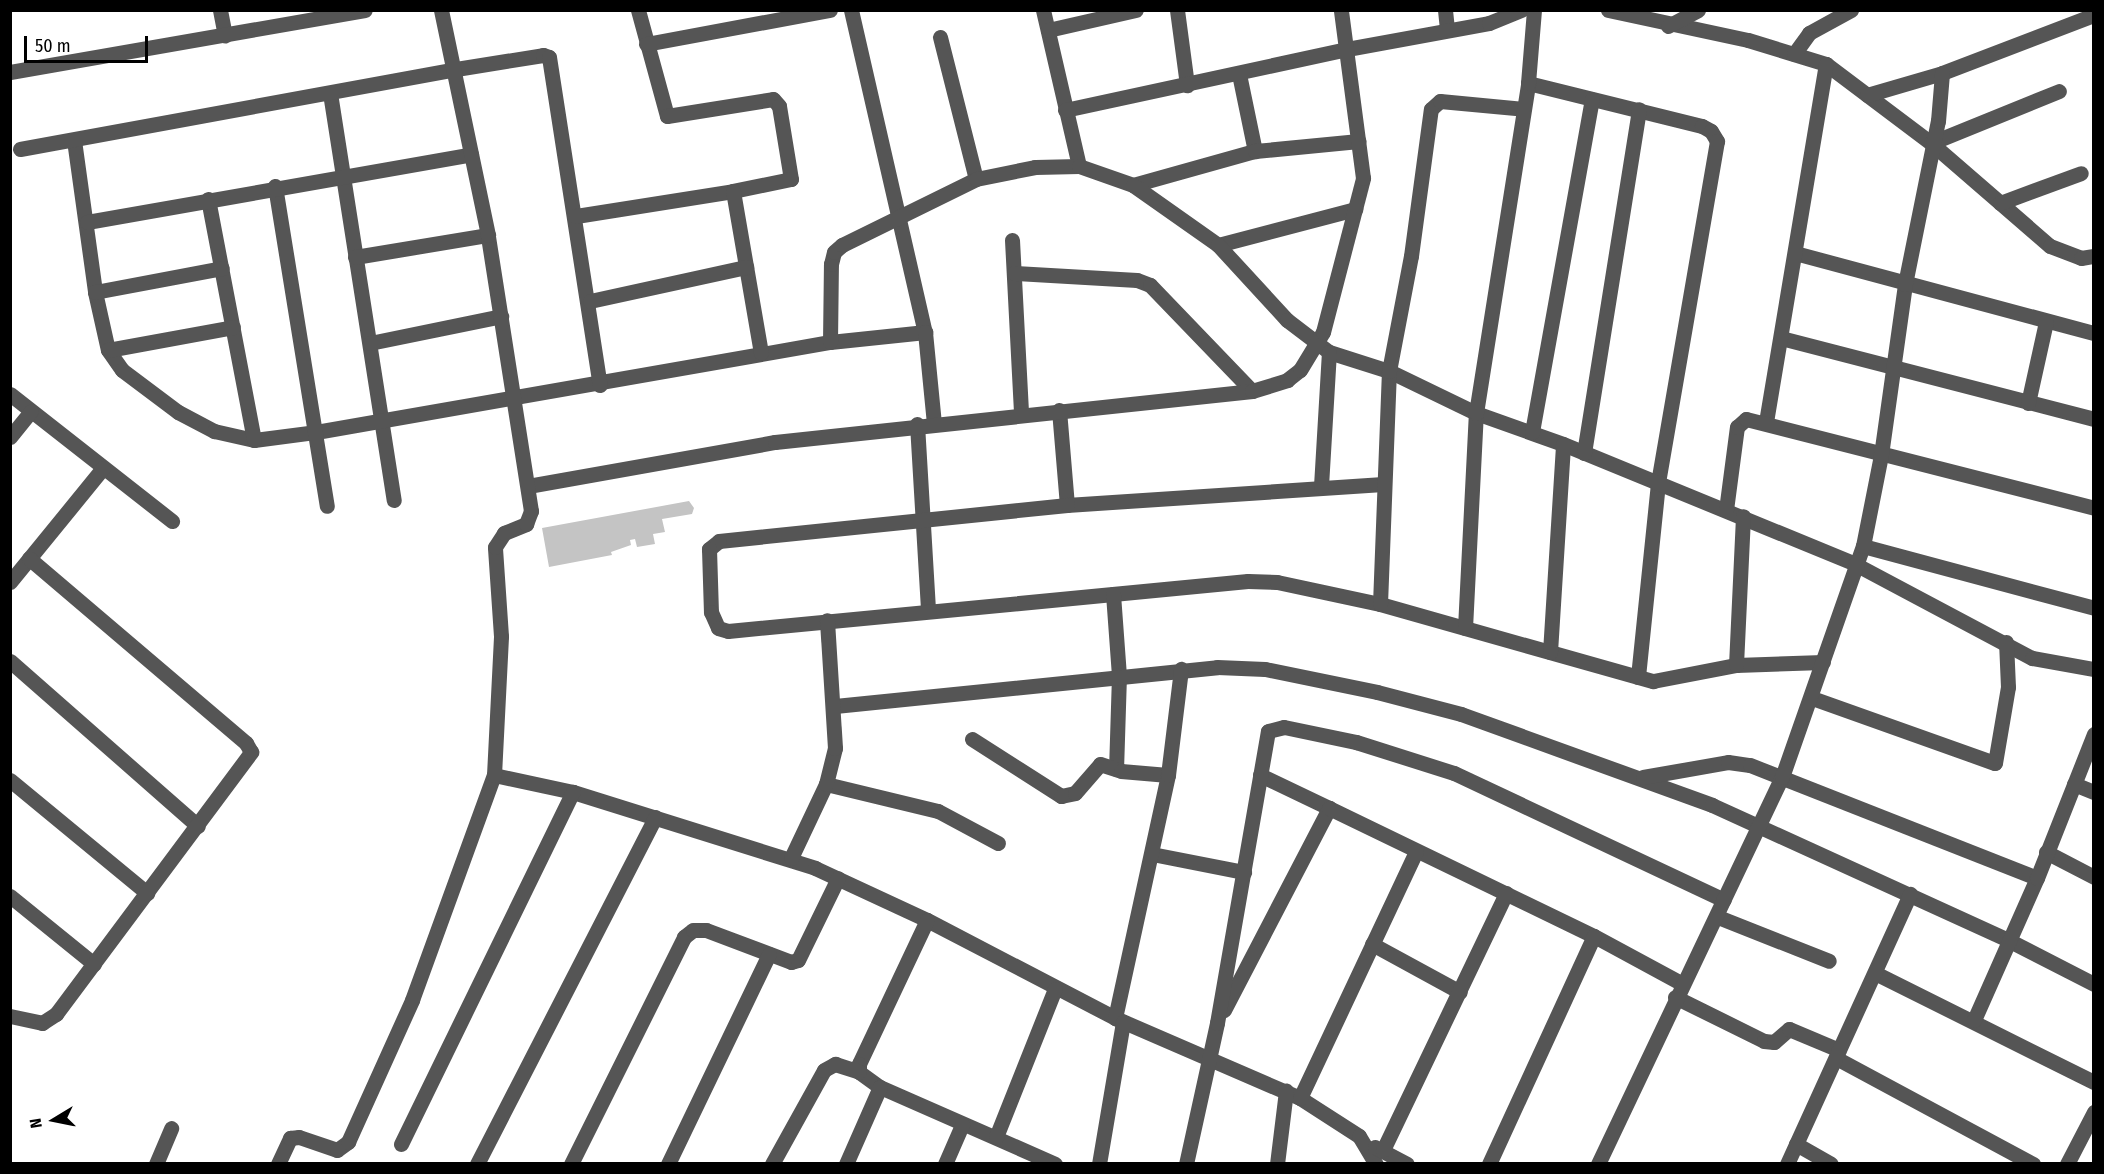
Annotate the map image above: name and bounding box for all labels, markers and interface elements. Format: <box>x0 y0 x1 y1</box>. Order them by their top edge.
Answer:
scale bar <box>27 24 152 62</box>
text: 50 m <box>35 35 71 57</box>
north arrow <box>24 1090 84 1150</box>
text: N <box>26 1117 46 1130</box>

